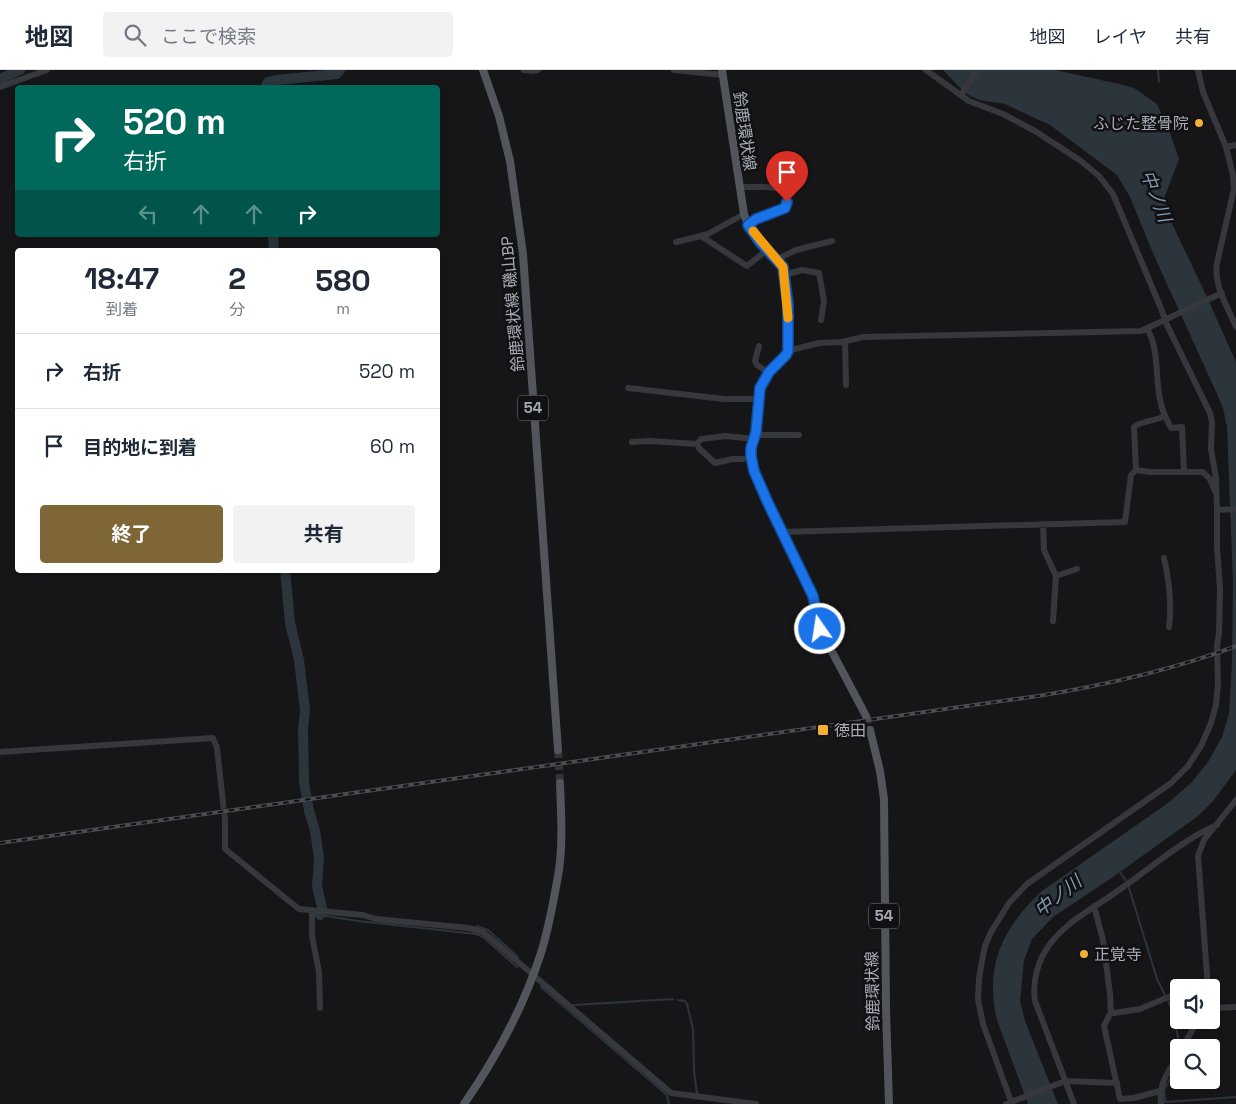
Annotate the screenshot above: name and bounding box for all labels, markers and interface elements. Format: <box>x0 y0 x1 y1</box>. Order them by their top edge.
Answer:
search box <box>103 12 453 57</box>
text: 地図 <box>25 21 73 52</box>
icon: search <box>121 21 149 49</box>
text: ここで検索 <box>161 24 256 49</box>
text: 地図 <box>1030 25 1066 48</box>
text: レイヤ <box>1094 25 1147 48</box>
text: 共有 <box>1175 25 1211 48</box>
street label: 鈴鹿環状線 <box>729 90 760 172</box>
text: 520 m <box>123 100 226 144</box>
icon: right <box>40 105 105 170</box>
place label: ふじた整骨院 <box>1093 113 1189 134</box>
marker: ふじた整骨院 <box>1193 117 1205 129</box>
text: 右折 <box>123 147 167 175</box>
pin <box>766 151 808 202</box>
icon: arrive <box>773 158 801 186</box>
water label: 中ノ川 <box>1136 166 1178 227</box>
icon: left <box>134 200 162 228</box>
icon: ahead <box>187 200 215 228</box>
icon: ahead <box>240 200 268 228</box>
icon: right <box>293 200 321 228</box>
street label: 鈴鹿環状線 磯山BP <box>496 235 529 373</box>
text: 18:47 <box>84 259 159 298</box>
text: 2 <box>228 259 246 298</box>
text: 580 <box>315 261 371 300</box>
text: m <box>336 298 350 319</box>
text: 到着 <box>106 299 138 320</box>
text: 分 <box>229 299 245 320</box>
icon: right <box>40 357 68 385</box>
text: 520 m <box>359 359 415 384</box>
text: 右折 <box>83 360 121 385</box>
road number: 54 <box>518 396 548 420</box>
icon: arrive <box>40 432 68 460</box>
text: 60 m <box>370 434 415 459</box>
text: 目的地に到着 <box>83 435 197 460</box>
button: 終了 <box>40 505 223 563</box>
button: 共有 <box>233 505 415 563</box>
position arrow <box>793 602 845 654</box>
place label: 徳田 <box>834 720 866 741</box>
marker: 徳田 <box>816 723 830 737</box>
water label: 中ノ川 <box>1029 869 1088 921</box>
road number: 54 <box>869 904 899 928</box>
place label: 正覚寺 <box>1094 944 1142 965</box>
marker: 正覚寺 <box>1078 948 1090 960</box>
street label: 鈴鹿環状線 <box>861 951 884 1031</box>
map controls <box>1170 979 1220 1089</box>
button: sound <box>1170 979 1220 1029</box>
button: search <box>1170 1039 1220 1089</box>

